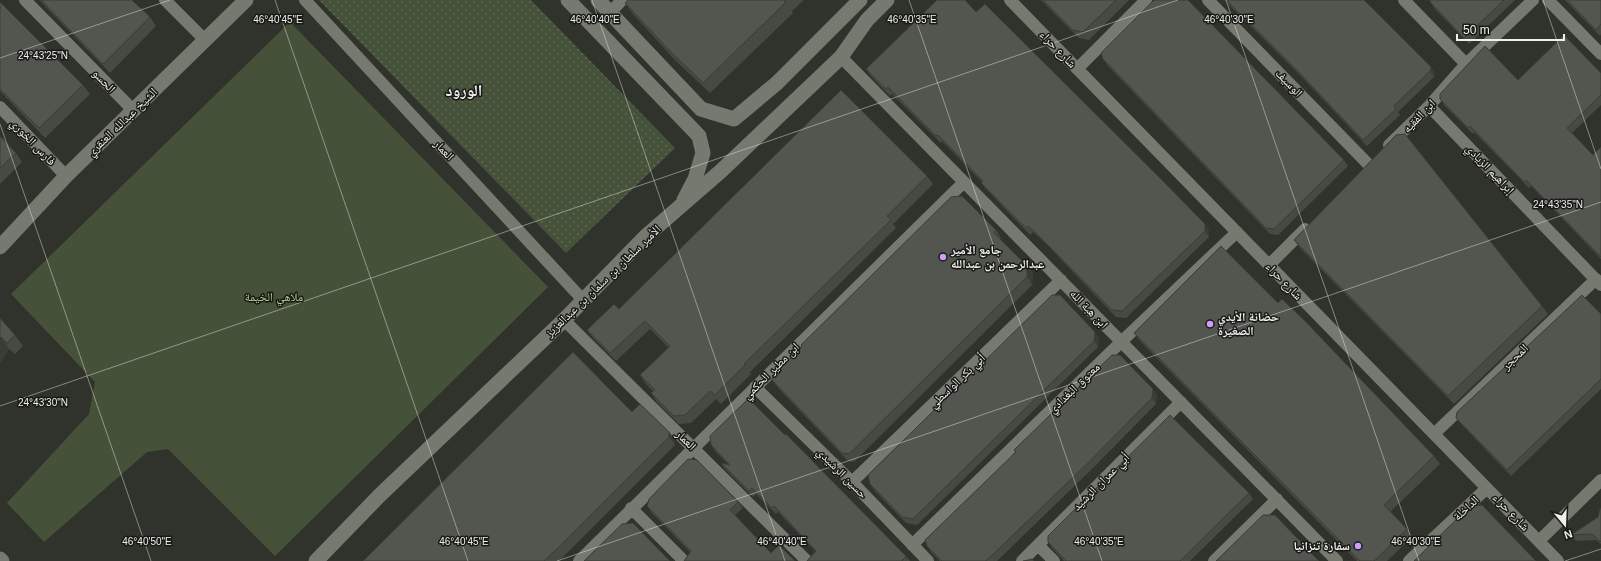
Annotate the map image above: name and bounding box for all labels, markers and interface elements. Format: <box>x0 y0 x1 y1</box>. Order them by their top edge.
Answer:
text: 46°40'45"E <box>253 14 303 25</box>
text: 46°40'40"E <box>570 14 620 25</box>
text: 46°40'35"E <box>887 14 937 25</box>
text: 46°40'30"E <box>1204 14 1254 25</box>
scale bar <box>1457 16 1564 42</box>
text: 50 m <box>1463 23 1490 37</box>
street label: شارع حراء <box>1036 27 1079 71</box>
text: 24°43'25"N <box>18 50 68 61</box>
street label: الحسو <box>90 66 118 96</box>
street label: الوسيف <box>1272 66 1306 100</box>
district label: الورود <box>446 82 482 99</box>
street label: الشيخ عبدالله العنقري <box>84 85 162 161</box>
street label: ابن الفقيه <box>1400 96 1439 136</box>
street label: فارس الخوري <box>5 116 59 170</box>
street label: العمار <box>430 136 457 163</box>
street label: إبراهيم الزيادي <box>1461 141 1517 199</box>
text: 24°43'35"N <box>1533 199 1583 210</box>
street label: الأمير سلطان بن سلمان بن عبدالعزيز <box>542 222 664 341</box>
place label: جامع الأمير عبدالرحمن بن عبدالله <box>950 243 1044 272</box>
marker: جامع الأمير عبدالرحمن بن عبدالله <box>938 252 948 262</box>
street label: شارع حراء <box>1262 259 1305 303</box>
street label: ابن هبة الله <box>1067 287 1111 332</box>
park label: ملاهي الخيمة <box>245 290 303 307</box>
place label: حضانة الأيدي الصغيرة <box>1218 310 1279 338</box>
marker: حضانة الأيدي الصغيرة <box>1205 319 1215 329</box>
street label: ابن مطير الحكمي <box>740 340 804 404</box>
street label: المحجر <box>1498 341 1531 374</box>
street label: أبي بكر الواسطي <box>926 351 990 413</box>
street label: معتوق البغدادي <box>1045 360 1105 418</box>
text: 24°43'30"N <box>18 397 68 408</box>
street label: العمار <box>672 426 699 453</box>
street label: حسين الرشيدي <box>812 445 870 504</box>
street label: أبي عمران الرشيد <box>1070 450 1135 516</box>
street label: شارع حراء <box>1489 490 1532 534</box>
street label: الداخلة <box>1450 493 1482 523</box>
north arrow <box>1545 505 1585 545</box>
text: N <box>1562 527 1574 541</box>
text: 46°40'50"E <box>122 536 172 547</box>
text: 46°40'45"E <box>439 536 489 547</box>
text: 46°40'40"E <box>757 536 807 547</box>
text: 46°40'35"E <box>1074 536 1124 547</box>
text: 46°40'30"E <box>1391 536 1441 547</box>
place label: سفارة تنزانيا <box>1293 539 1350 553</box>
marker: سفارة تنزانيا <box>1353 541 1363 551</box>

